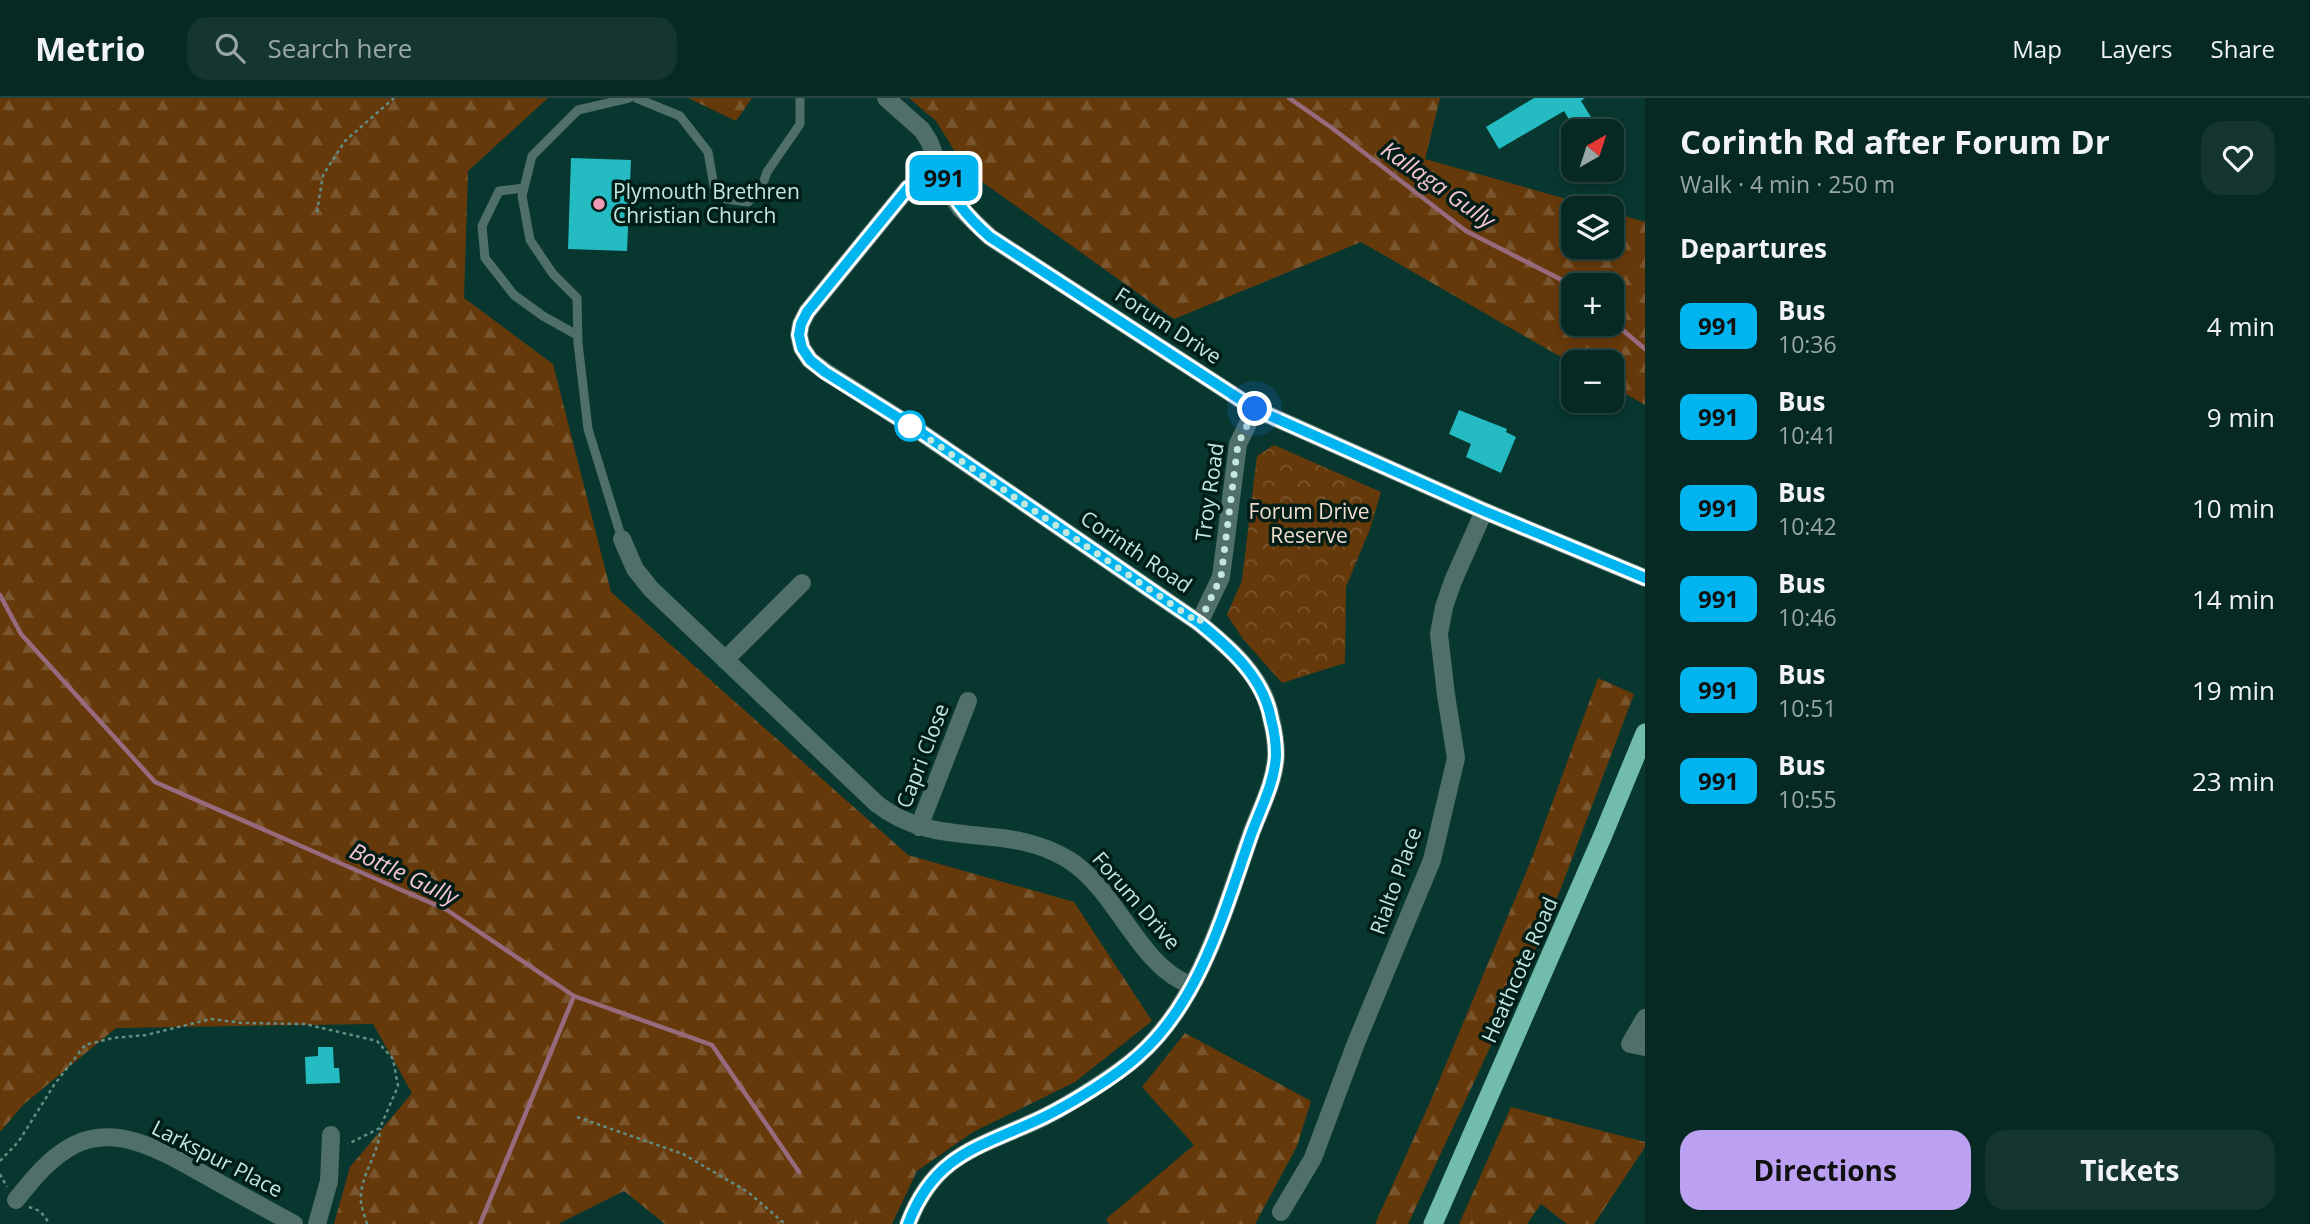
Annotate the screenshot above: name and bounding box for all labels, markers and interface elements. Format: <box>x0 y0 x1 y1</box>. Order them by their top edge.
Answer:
search box <box>187 17 677 80</box>
text: Metrio <box>35 26 145 71</box>
icon: search <box>211 29 249 67</box>
text: Search here <box>267 30 412 66</box>
text: Map <box>2012 32 2062 65</box>
text: Layers <box>2100 32 2173 65</box>
text: Share <box>2211 32 2275 65</box>
north arrow <box>1561 119 1624 182</box>
map controls <box>1561 119 1624 413</box>
text: Corinth Rd after Forum Dr <box>1680 119 2110 164</box>
button: heart <box>2201 121 2275 195</box>
water label: Kallaga Gully <box>1375 133 1503 236</box>
line badge: 991 <box>904 155 984 201</box>
text: 991 <box>923 161 965 194</box>
text: Walk · 4 min · 250 m <box>1680 168 1895 200</box>
place label: Plymouth Brethren Christian Church <box>613 177 800 229</box>
marker: Plymouth Brethren Christian Church <box>591 196 607 212</box>
button: layers <box>1561 196 1624 259</box>
text: Departures <box>1680 230 1827 266</box>
button: + <box>1561 273 1624 336</box>
street label: Forum Drive <box>1110 280 1227 370</box>
text: Bus <box>1778 292 1825 328</box>
text: 4 min <box>2207 308 2275 344</box>
text: 991 <box>1698 309 1739 342</box>
text: 10:36 <box>1778 328 1837 360</box>
button: − <box>1561 350 1624 413</box>
text: Bus <box>1778 383 1825 419</box>
your location <box>1237 391 1272 426</box>
text: 9 min <box>2207 399 2275 435</box>
text: 991 <box>1698 400 1739 433</box>
unlabelled marker <box>895 411 925 441</box>
text: 10:41 <box>1778 419 1837 451</box>
street label: Troy Road <box>1188 441 1230 543</box>
text: Bus <box>1778 474 1825 510</box>
text: 10 min <box>2192 490 2275 526</box>
text: 991 <box>1698 491 1739 524</box>
park label: Forum Drive Reserve <box>1248 497 1370 549</box>
street label: Corinth Road <box>1075 504 1198 599</box>
text: 10:42 <box>1778 510 1837 542</box>
text: Bus <box>1778 565 1825 601</box>
text: 14 min <box>2192 581 2275 617</box>
text: 991 <box>1698 582 1739 615</box>
text: 10:46 <box>1778 601 1837 633</box>
text: Bus <box>1778 656 1825 692</box>
text: 19 min <box>2192 672 2275 708</box>
text: 991 <box>1698 673 1739 706</box>
text: 10:51 <box>1778 692 1837 724</box>
street label: Capri Close <box>889 699 955 812</box>
text: Bus <box>1778 747 1825 783</box>
text: 23 min <box>2192 763 2275 799</box>
text: 991 <box>1698 764 1739 797</box>
text: 10:55 <box>1778 783 1837 815</box>
street label: Rialto Place <box>1363 823 1427 938</box>
water label: Bottle Gully <box>345 834 465 913</box>
street label: Forum Drive <box>1086 845 1187 955</box>
street label: Heathcote Road <box>1474 892 1564 1047</box>
street label: Larkspur Place <box>147 1113 288 1203</box>
button: Directions <box>1680 1130 1971 1210</box>
button: Tickets <box>1985 1130 2275 1210</box>

